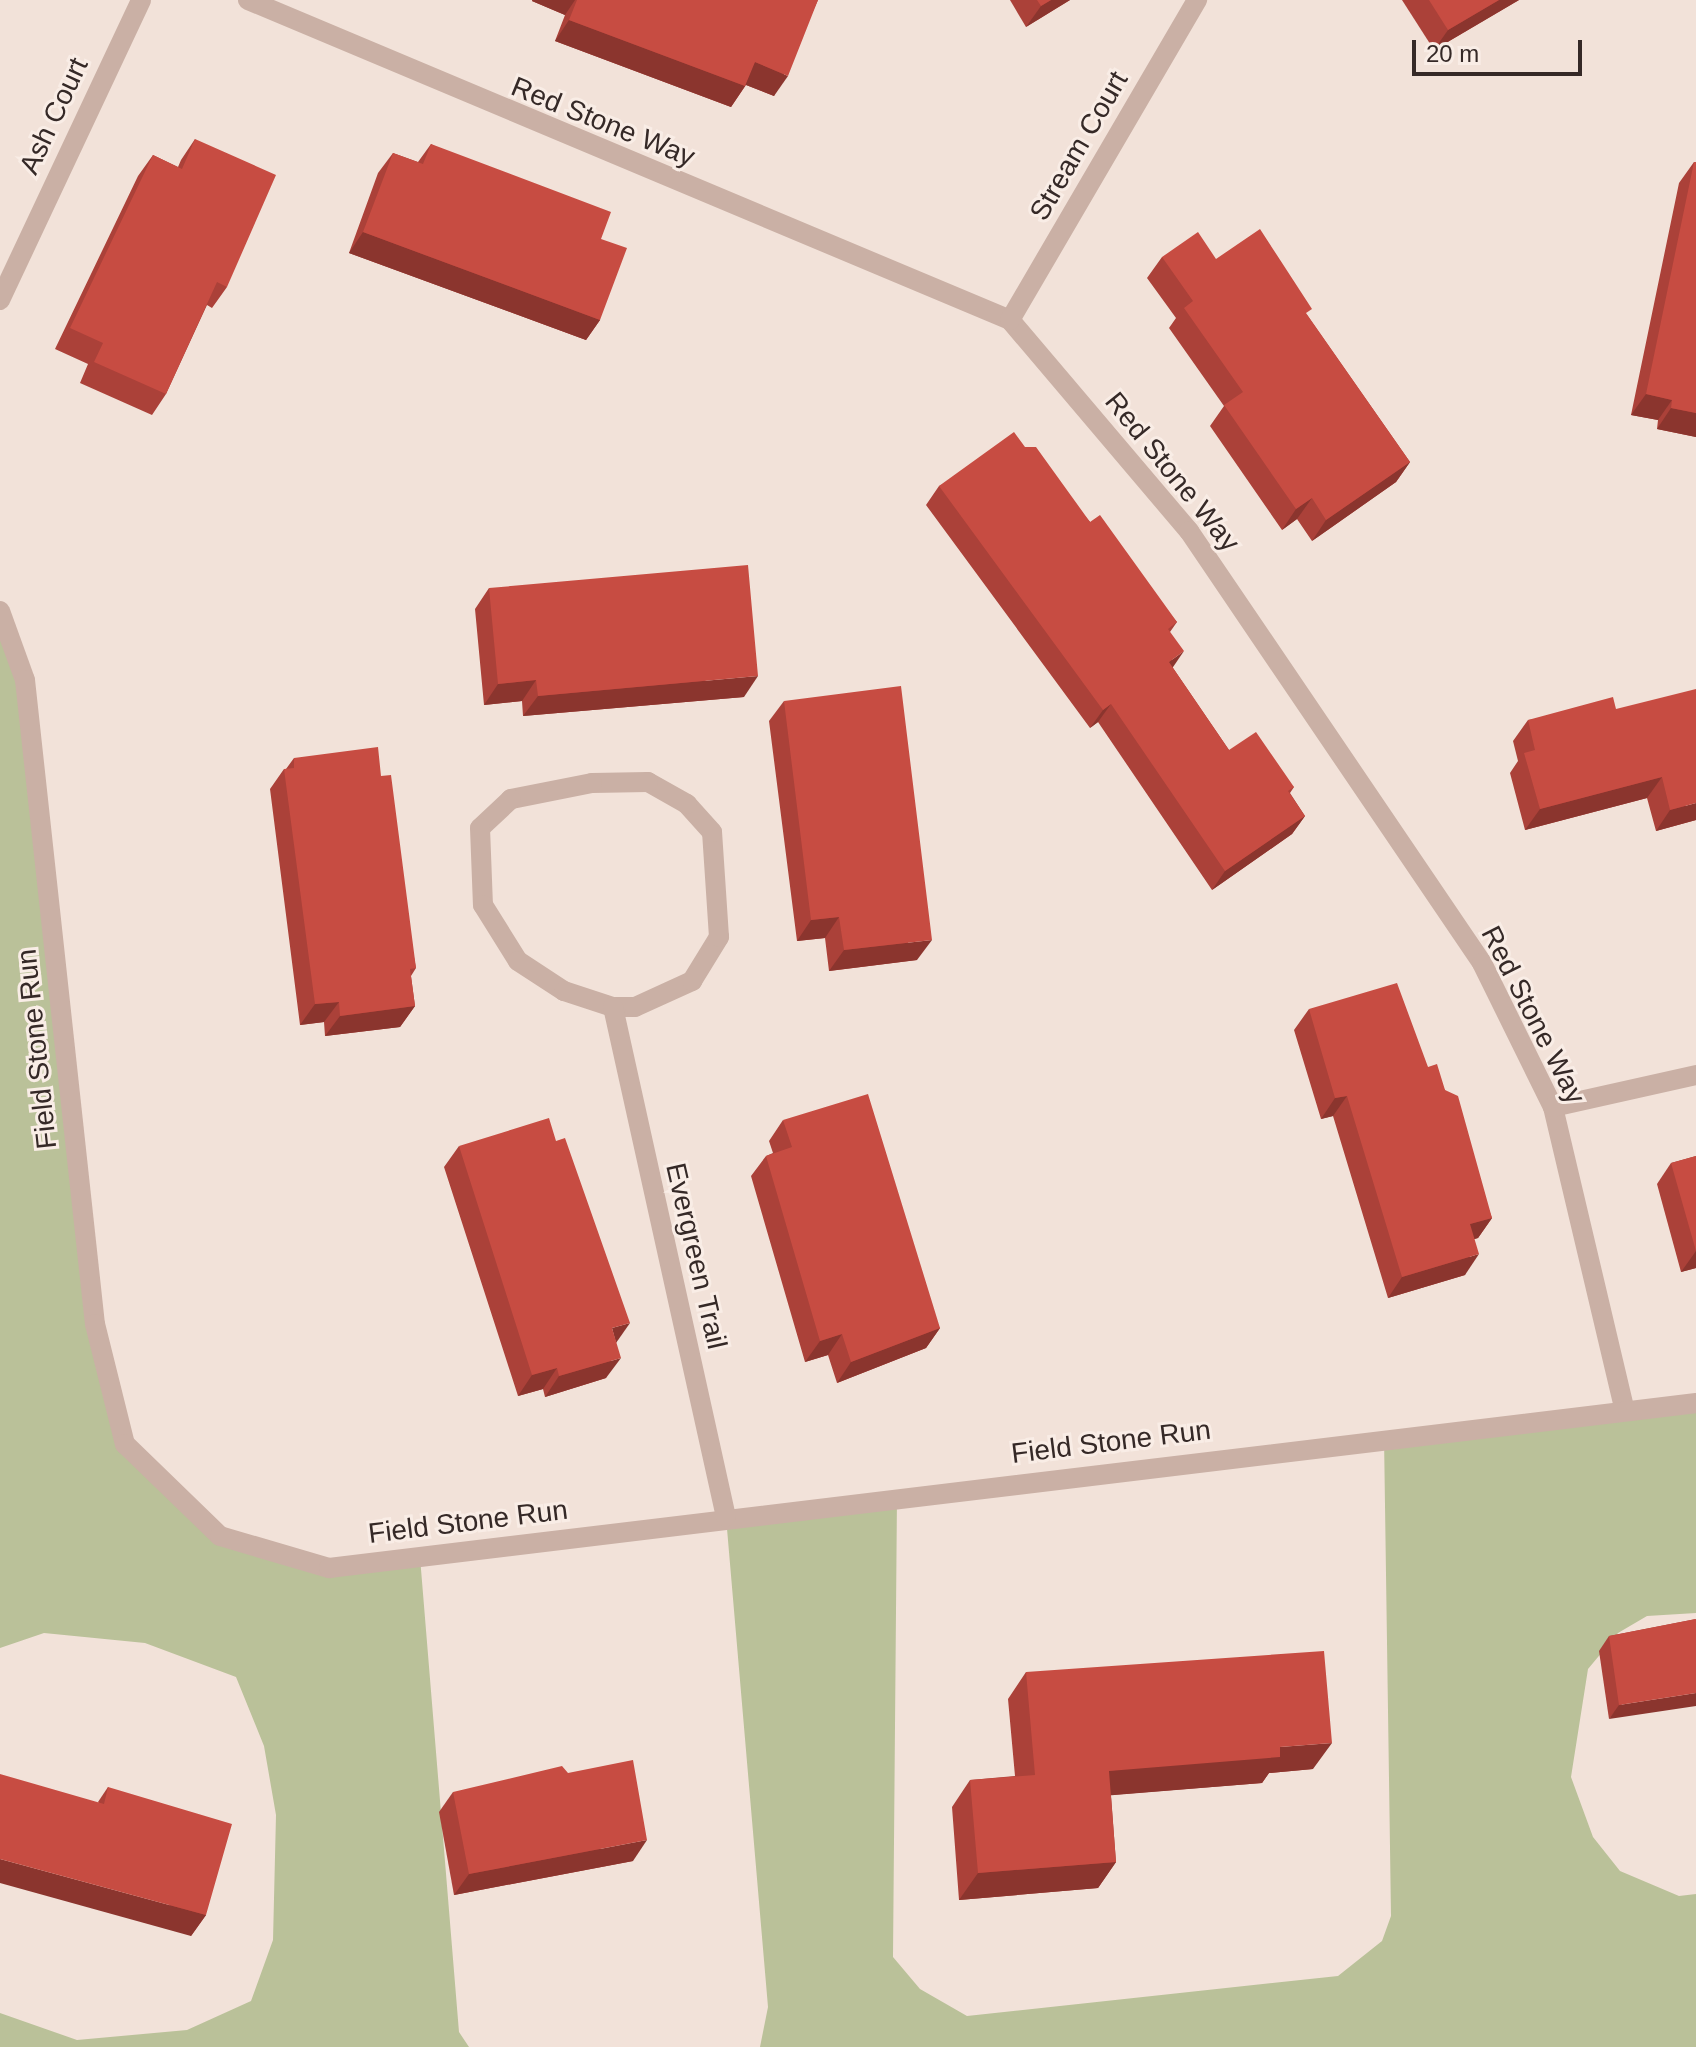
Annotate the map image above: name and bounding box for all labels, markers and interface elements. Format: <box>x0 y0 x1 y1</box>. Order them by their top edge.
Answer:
scale bar <box>1416 24 1586 74</box>
text: 20 m <box>1426 40 1479 67</box>
street label: Ash Court <box>12 52 96 180</box>
street label: Stream Court <box>1023 66 1135 226</box>
street label: Red Stone Way <box>506 70 700 174</box>
street label: Red Stone Way <box>1098 386 1246 558</box>
street label: Red Stone Way <box>1474 920 1592 1110</box>
street label: Field Stone Run <box>10 947 64 1151</box>
street label: Evergreen Trail <box>658 1159 734 1353</box>
street label: Field Stone Run <box>1009 1413 1213 1471</box>
street label: Field Stone Run <box>366 1493 570 1551</box>

